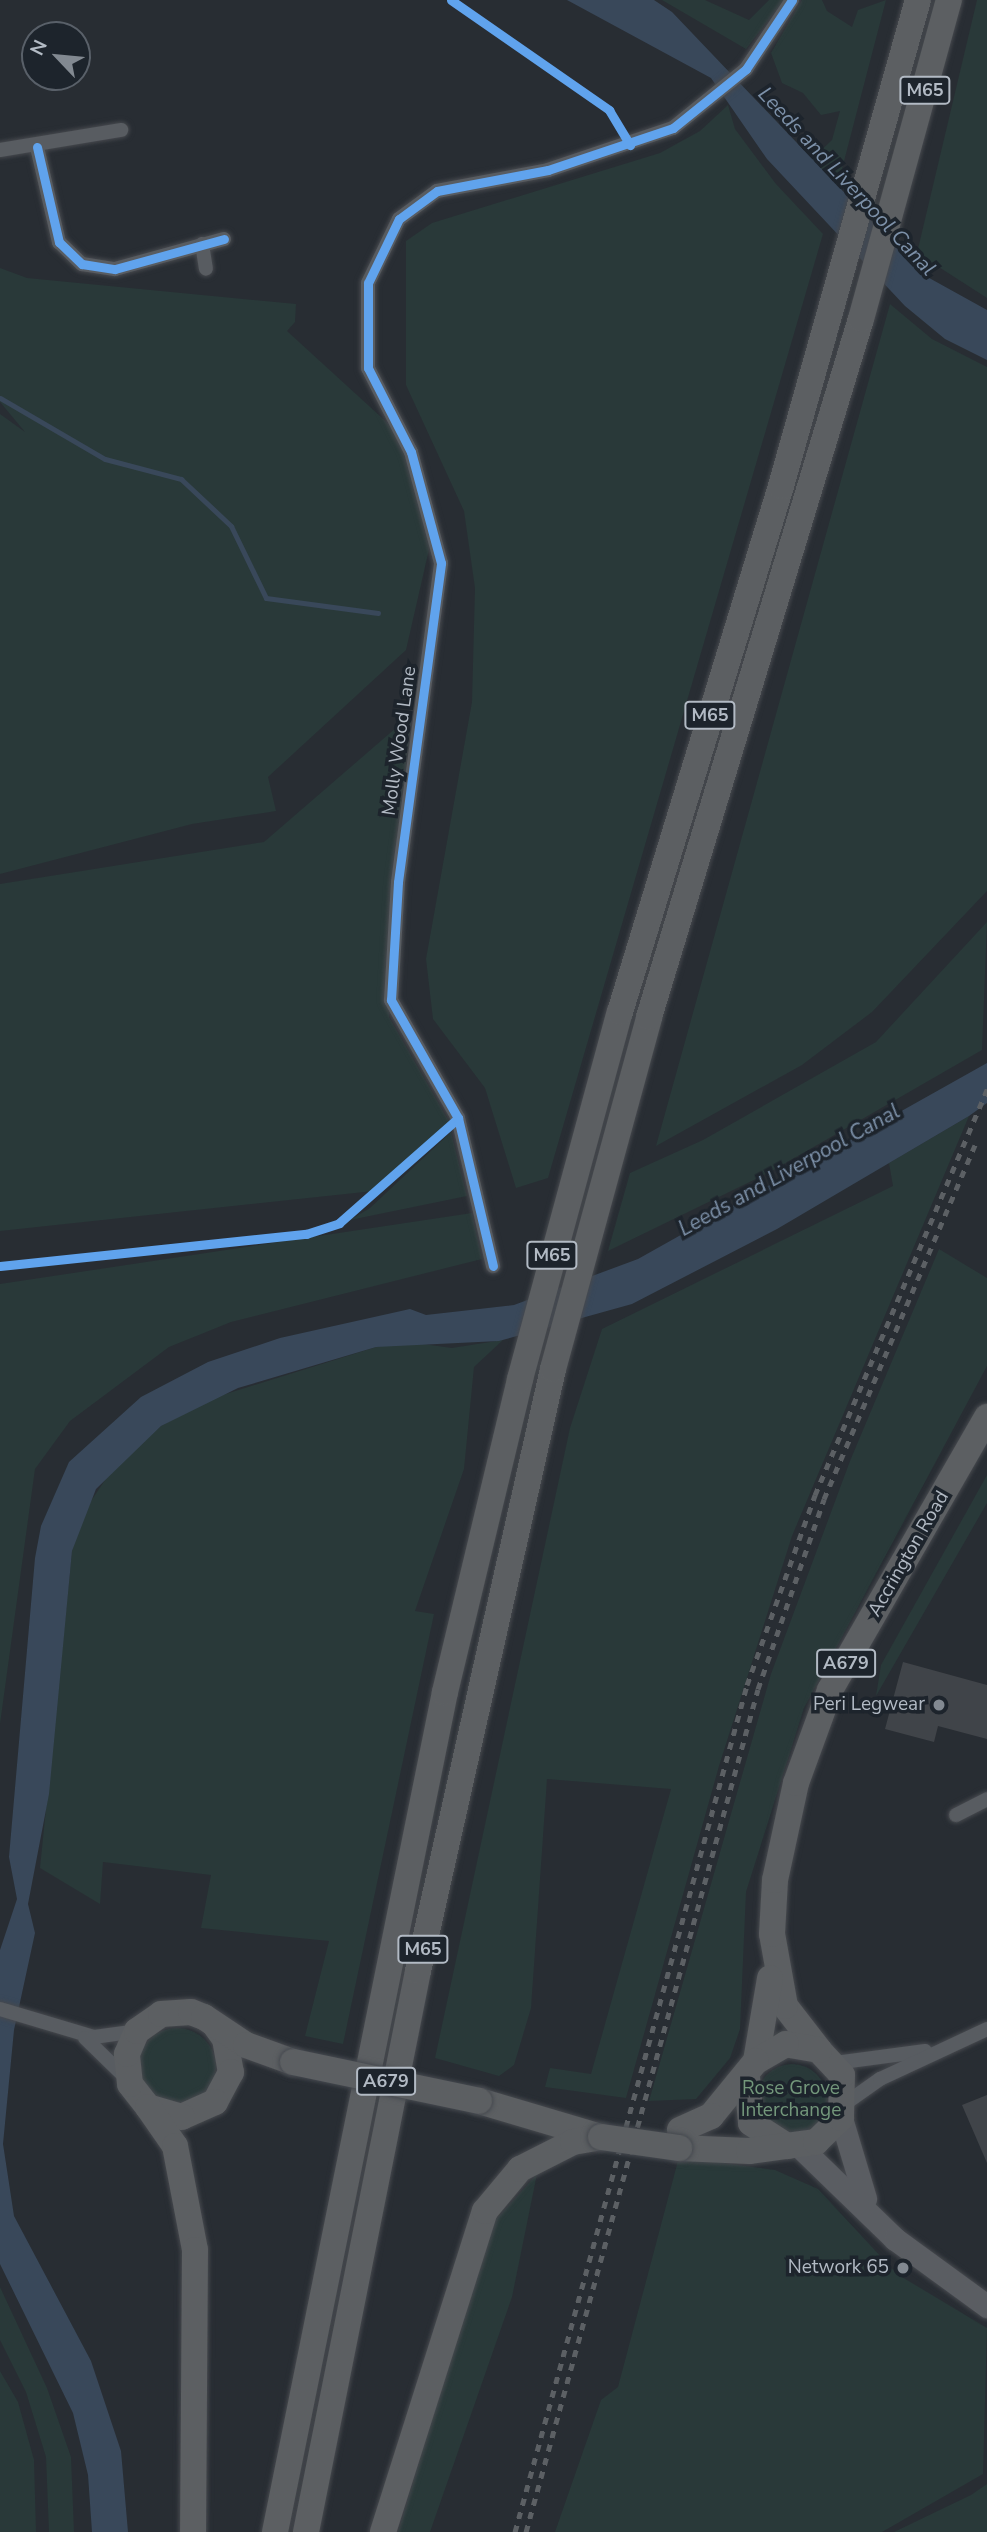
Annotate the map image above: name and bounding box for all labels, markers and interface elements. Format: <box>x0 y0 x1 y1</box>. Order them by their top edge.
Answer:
north arrow <box>21 21 91 91</box>
text: N <box>24 36 54 60</box>
road number: M65 <box>899 76 951 104</box>
water label: Leeds and Liverpool Canal <box>753 81 941 281</box>
street label: Molly Wood Lane <box>378 665 422 817</box>
road number: M65 <box>684 700 736 730</box>
water label: Leeds and Liverpool Canal <box>674 1099 904 1241</box>
road number: M65 <box>526 1240 578 1270</box>
street label: Accrington Road <box>864 1487 954 1621</box>
road number: A679 <box>814 1648 878 1678</box>
place label: Peri Legwear <box>813 1694 925 1716</box>
marker: Peri Legwear <box>931 1697 947 1713</box>
road number: M65 <box>397 1935 449 1964</box>
road number: A679 <box>354 2066 418 2096</box>
park label: Rose Grove Interchange <box>741 2078 841 2122</box>
place label: Network 65 <box>788 2257 889 2279</box>
marker: Network 65 <box>895 2260 911 2276</box>

